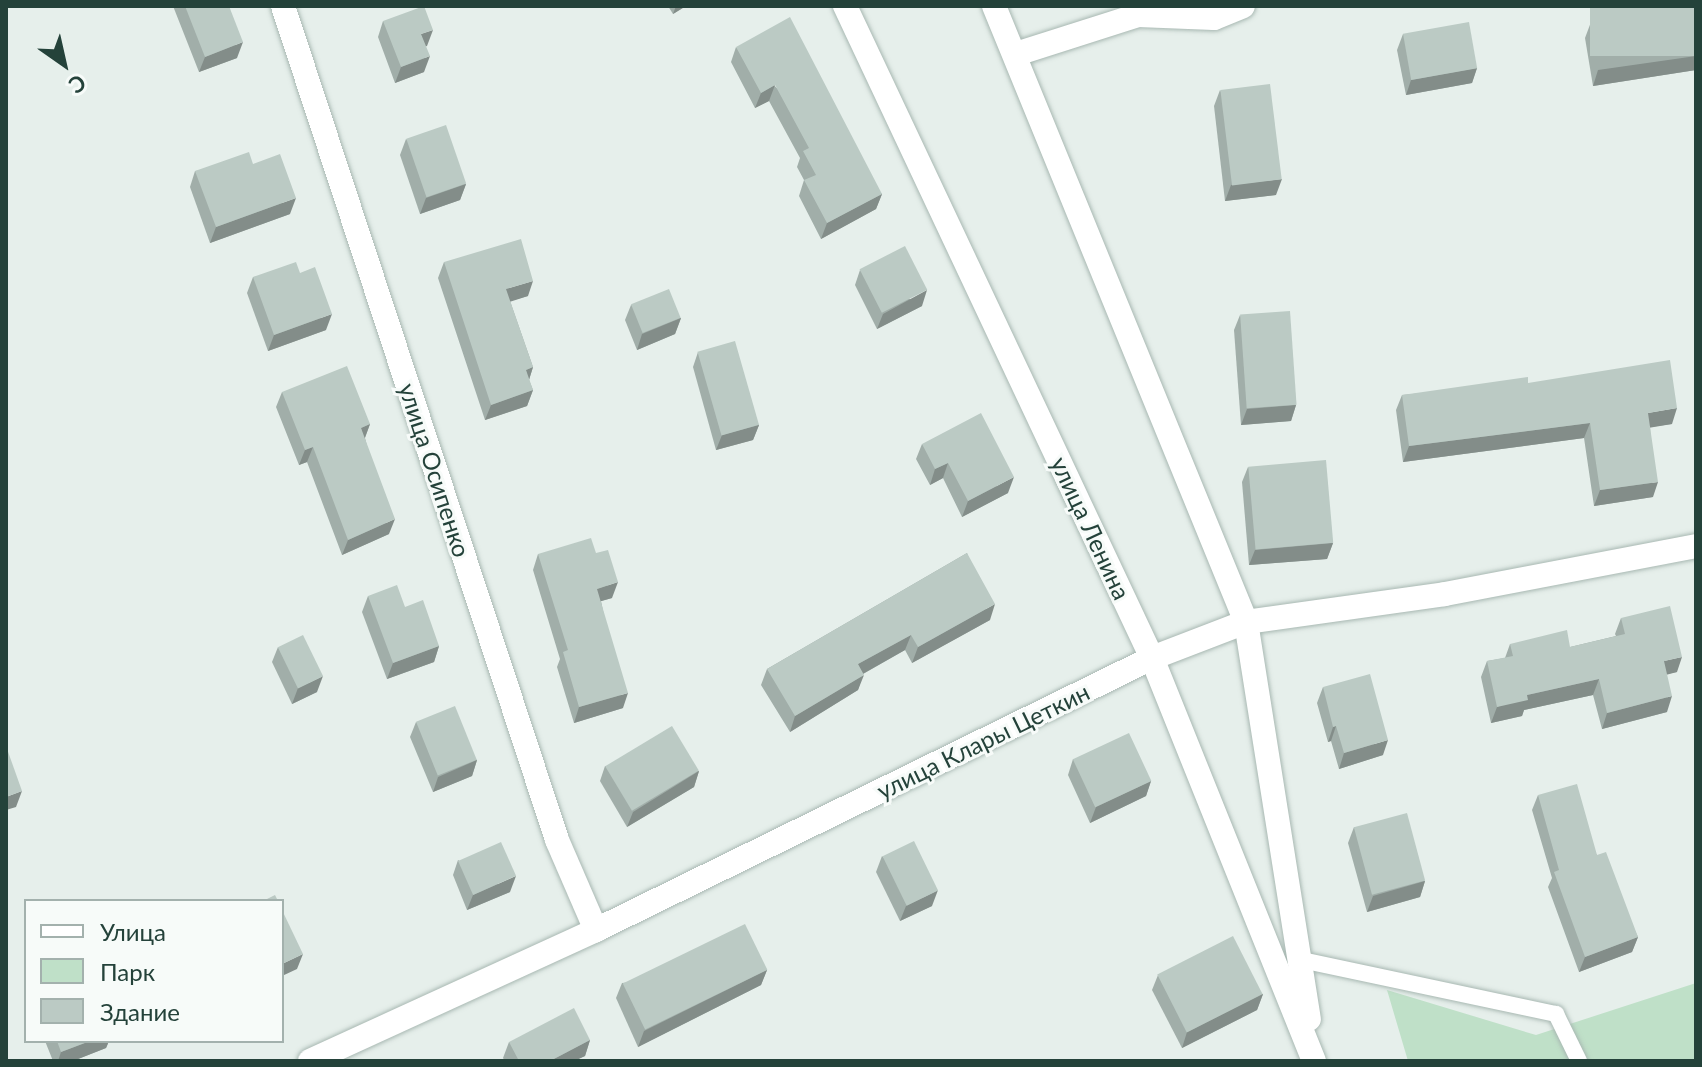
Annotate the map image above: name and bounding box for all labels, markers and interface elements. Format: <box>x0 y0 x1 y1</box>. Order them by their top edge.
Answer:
north arrow <box>24 24 104 104</box>
text: С <box>64 69 91 100</box>
street label: улица Осипенко <box>393 379 477 561</box>
street label: улица Ленина <box>1045 452 1137 604</box>
street label: улица Клары Цеткин <box>872 677 1094 805</box>
legend <box>24 899 284 1043</box>
text: Улица <box>100 917 166 946</box>
text: Парк <box>100 957 155 986</box>
text: Здание <box>100 997 180 1026</box>

